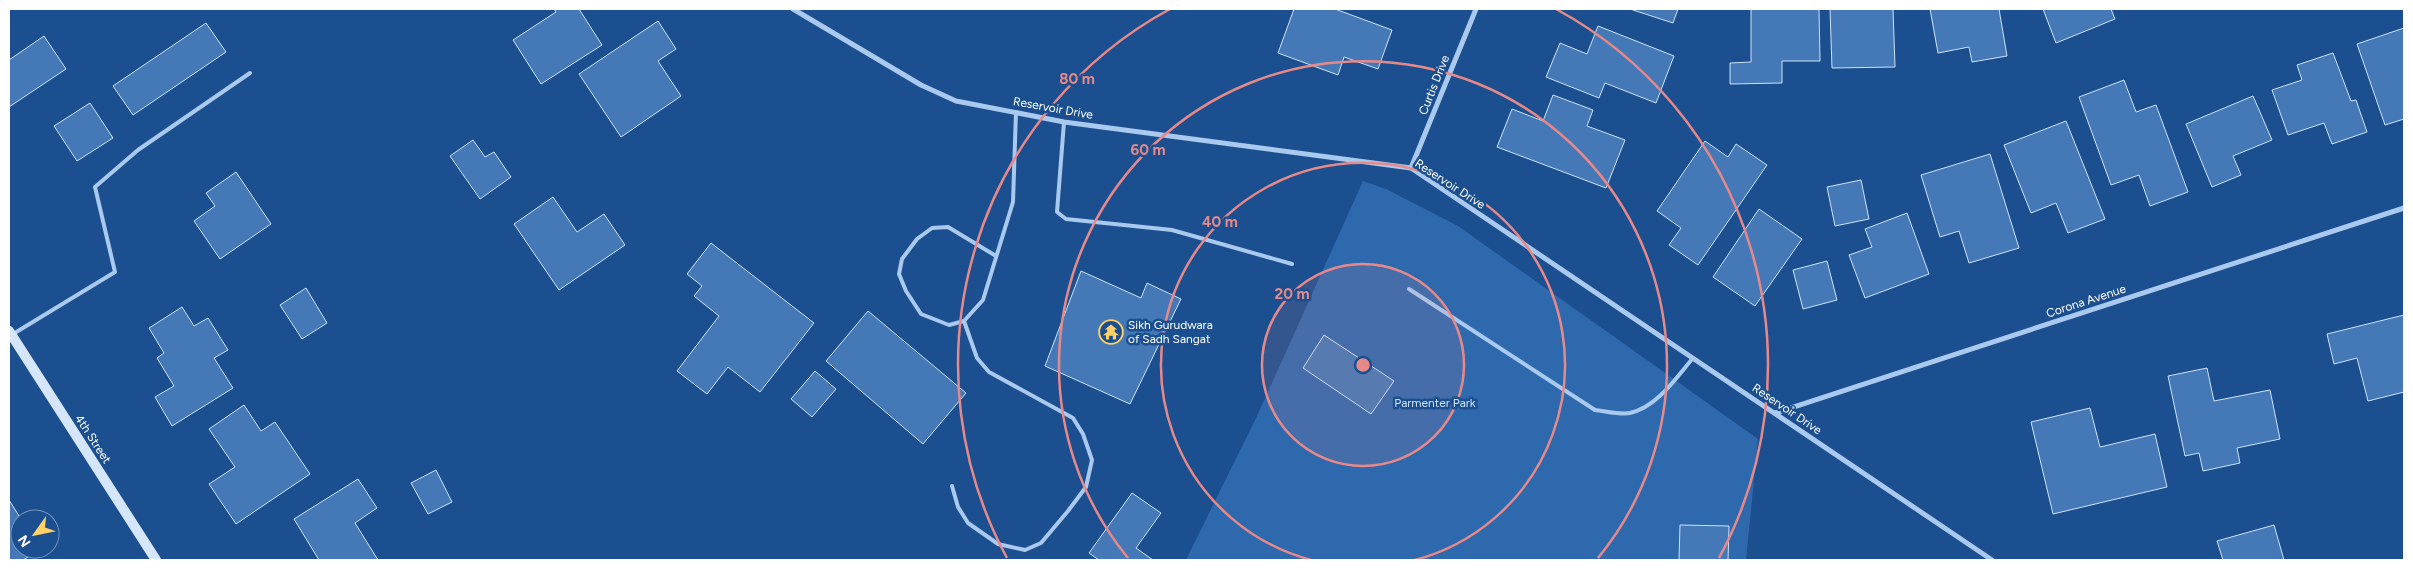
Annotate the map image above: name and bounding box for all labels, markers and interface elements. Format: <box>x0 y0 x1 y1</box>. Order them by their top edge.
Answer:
street label: Curtis Drive <box>1416 53 1452 117</box>
text: 80 m <box>1059 70 1095 88</box>
street label: Reservoir Drive <box>1012 94 1094 122</box>
text: 60 m <box>1130 141 1166 159</box>
street label: Reservoir Drive <box>1412 156 1488 212</box>
text: 40 m <box>1202 213 1238 231</box>
street label: Corona Avenue <box>2044 281 2128 320</box>
text: 20 m <box>1274 285 1310 303</box>
place label: Sikh Gurudwara of Sadh Sangat <box>1128 318 1213 346</box>
temple icon: Sikh Gurudwara of Sadh Sangat <box>1098 319 1124 345</box>
centre of rings <box>1354 356 1372 374</box>
street label: Reservoir Drive <box>1750 381 1825 438</box>
park label: Parmenter Park <box>1394 396 1476 410</box>
street label: 4th Street <box>72 412 114 466</box>
north arrow <box>10 509 60 559</box>
text: N <box>14 532 35 550</box>

